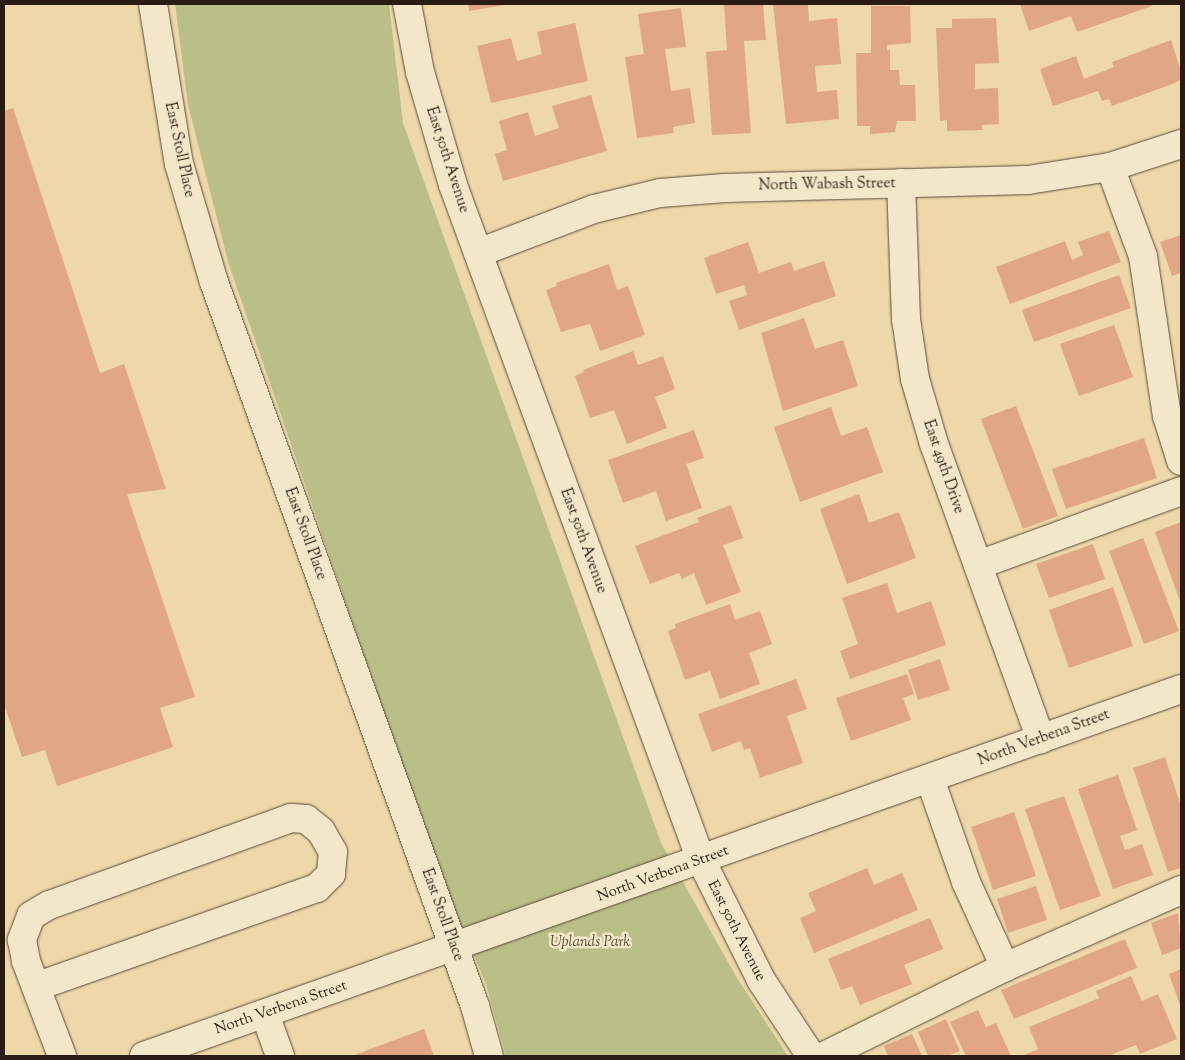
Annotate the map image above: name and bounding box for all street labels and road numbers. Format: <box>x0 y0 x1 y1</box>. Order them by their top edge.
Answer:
street label: East Stoll Place <box>160 101 198 199</box>
street label: East 50th Avenue <box>421 105 473 215</box>
street label: North Wabash Street <box>758 175 896 195</box>
street label: East 49th Drive <box>919 418 967 516</box>
street label: East Stoll Place <box>280 485 330 583</box>
street label: East 50th Avenue <box>556 486 610 596</box>
street label: North Verbena Street <box>976 706 1112 770</box>
street label: North Verbena Street <box>595 842 731 906</box>
street label: East Stoll Place <box>417 866 467 964</box>
street label: East 50th Avenue <box>703 878 769 984</box>
street label: North Verbena Street <box>212 977 350 1039</box>

